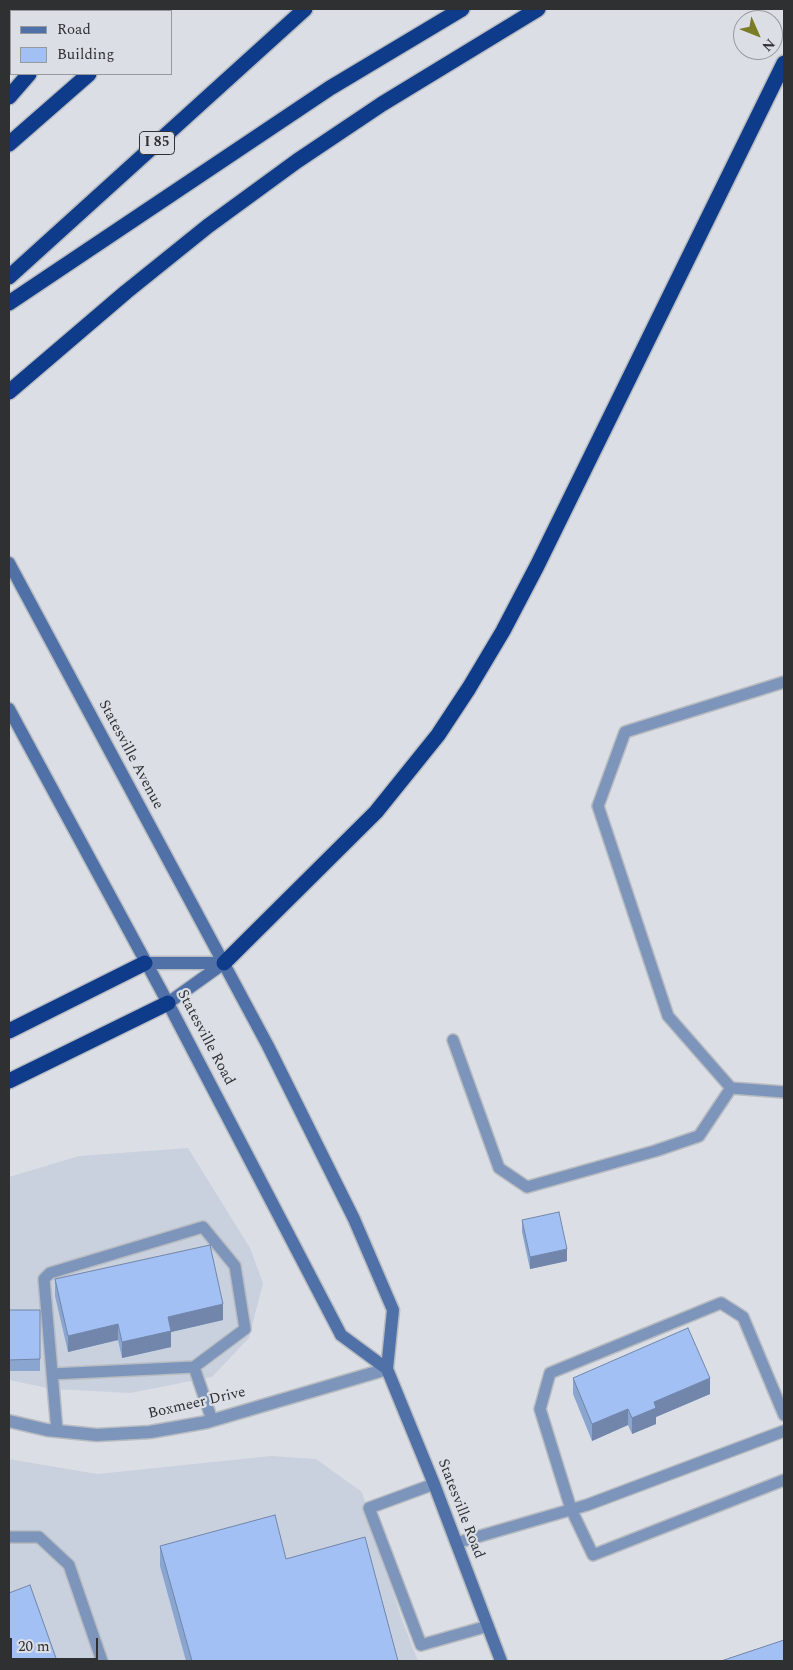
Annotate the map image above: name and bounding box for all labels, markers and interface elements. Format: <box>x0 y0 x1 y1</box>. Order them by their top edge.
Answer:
legend <box>10 10 172 75</box>
north arrow <box>733 10 783 60</box>
text: Road <box>57 18 91 41</box>
text: N <box>757 34 780 56</box>
text: Building <box>57 43 114 66</box>
road number: I 85 <box>140 132 174 154</box>
street label: Statesville Avenue <box>94 697 166 813</box>
street label: Statesville Road <box>172 987 238 1089</box>
street label: Boxmeer Drive <box>147 1384 247 1424</box>
street label: Statesville Road <box>433 1457 487 1561</box>
scale bar <box>12 1628 100 1660</box>
text: 20 m <box>18 1635 50 1658</box>

